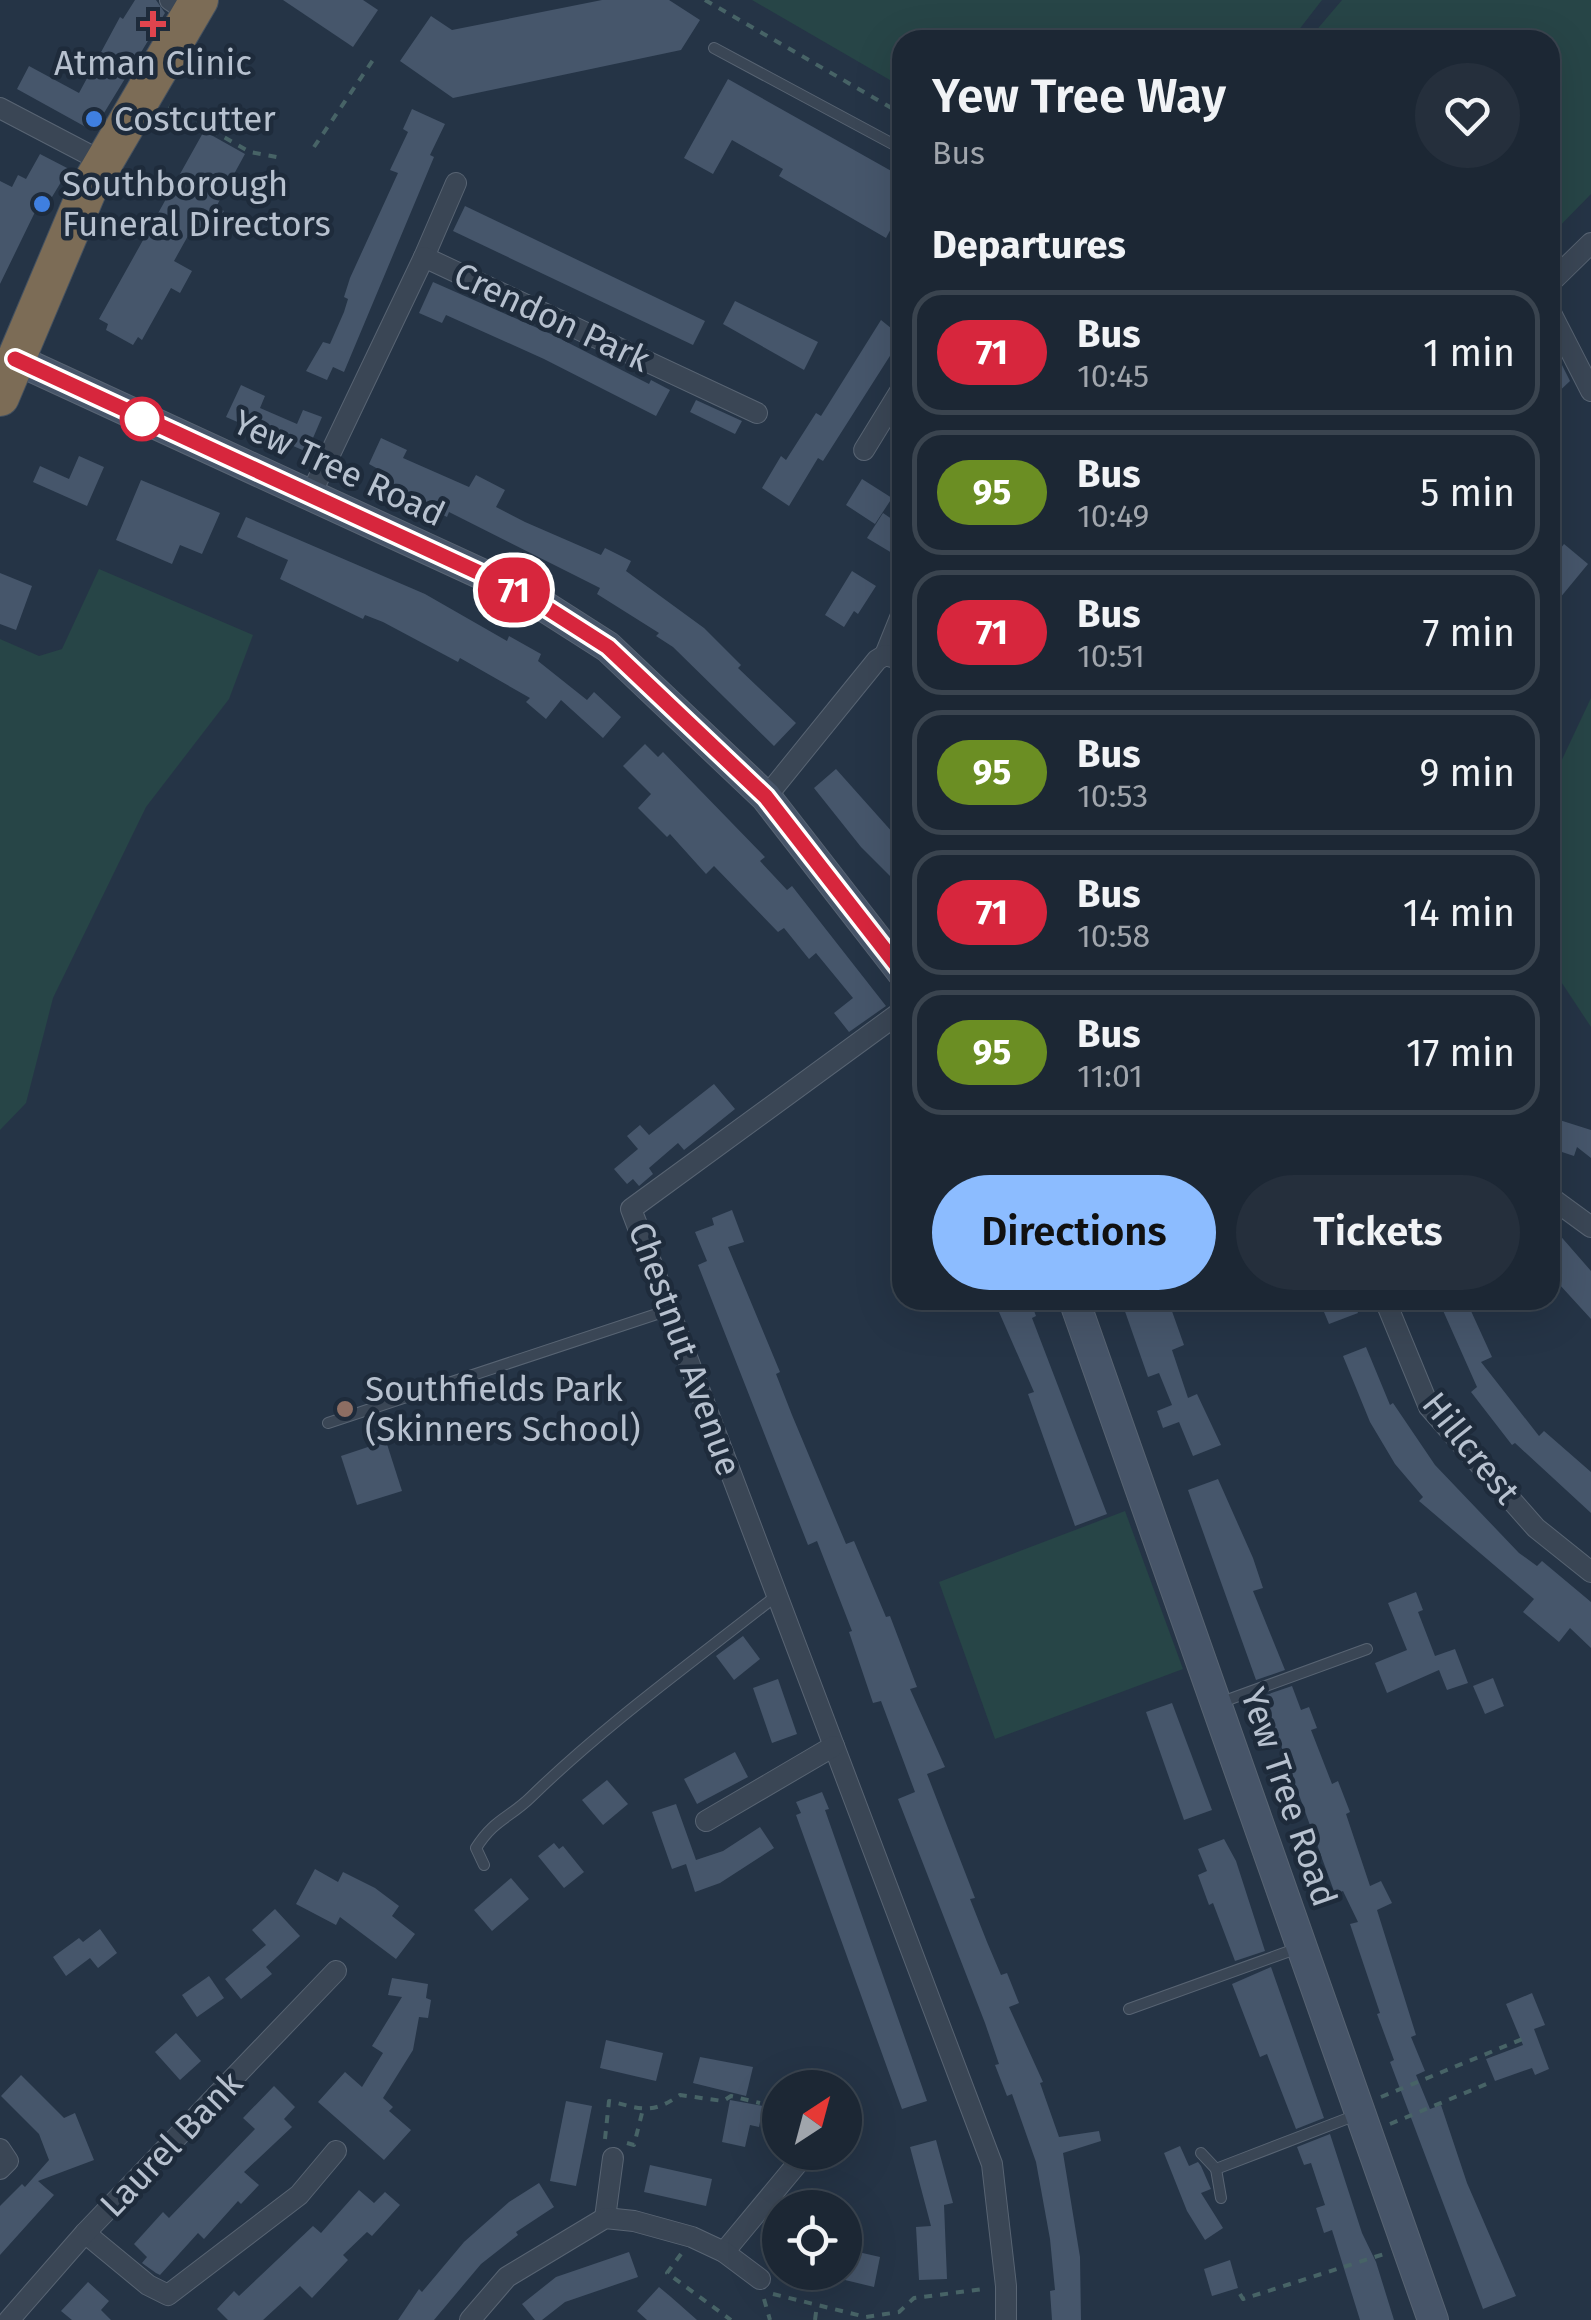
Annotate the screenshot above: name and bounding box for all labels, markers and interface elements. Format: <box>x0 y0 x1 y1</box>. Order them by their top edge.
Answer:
marker: Atman Clinic <box>140 11 166 37</box>
place label: Atman Clinic <box>54 42 252 84</box>
button: heart <box>1415 63 1520 168</box>
text: Yew Tree Way <box>932 67 1226 125</box>
place label: Costcutter <box>114 98 276 140</box>
marker: Costcutter <box>83 108 105 130</box>
text: Bus <box>932 134 985 172</box>
place label: Southborough Funeral Directors <box>62 163 331 245</box>
marker: Southborough Funeral Directors <box>31 193 53 215</box>
text: Departures <box>932 222 1126 268</box>
street label: Crendon Park <box>447 253 657 381</box>
text: Bus <box>1077 311 1141 357</box>
text: 1 min <box>1423 330 1515 376</box>
text: 71 <box>976 331 1008 373</box>
text: 10:45 <box>1077 357 1149 395</box>
unlabelled marker <box>121 398 163 440</box>
street label: Yew Tree Road <box>227 401 451 535</box>
text: Bus <box>1077 451 1141 497</box>
text: 5 min <box>1420 470 1515 516</box>
text: 95 <box>973 471 1011 513</box>
text: 10:49 <box>1077 497 1149 535</box>
line badge: 71 <box>469 558 559 622</box>
text: 71 <box>498 569 530 611</box>
text: Bus <box>1077 591 1141 637</box>
text: 7 min <box>1423 610 1515 656</box>
text: 71 <box>976 611 1008 653</box>
text: 10:51 <box>1077 637 1145 675</box>
text: Bus <box>1077 731 1141 777</box>
text: 9 min <box>1419 750 1515 796</box>
text: 95 <box>973 751 1011 793</box>
text: 10:53 <box>1077 777 1148 815</box>
text: Bus <box>1077 871 1141 917</box>
text: 14 min <box>1403 890 1515 936</box>
text: 71 <box>976 891 1008 933</box>
text: 10:58 <box>1077 917 1150 955</box>
text: Bus <box>1077 1011 1141 1057</box>
text: 17 min <box>1406 1030 1515 1076</box>
text: 95 <box>973 1031 1011 1073</box>
text: 11:01 <box>1077 1057 1143 1095</box>
button: Directions <box>932 1175 1216 1290</box>
button: Tickets <box>1236 1175 1520 1290</box>
street label: Chestnut Avenue <box>620 1216 750 1482</box>
place label: Southfields Park (Skinners School) <box>365 1368 641 1450</box>
street label: Hillcrest <box>1413 1384 1529 1512</box>
marker: Southfields Park (Skinners School) <box>334 1398 356 1420</box>
street label: Yew Tree Road <box>1232 1682 1346 1912</box>
street label: Laurel Bank <box>91 2062 251 2226</box>
north arrow <box>762 2070 862 2170</box>
map controls <box>762 2070 862 2290</box>
button: locate <box>762 2190 862 2290</box>

